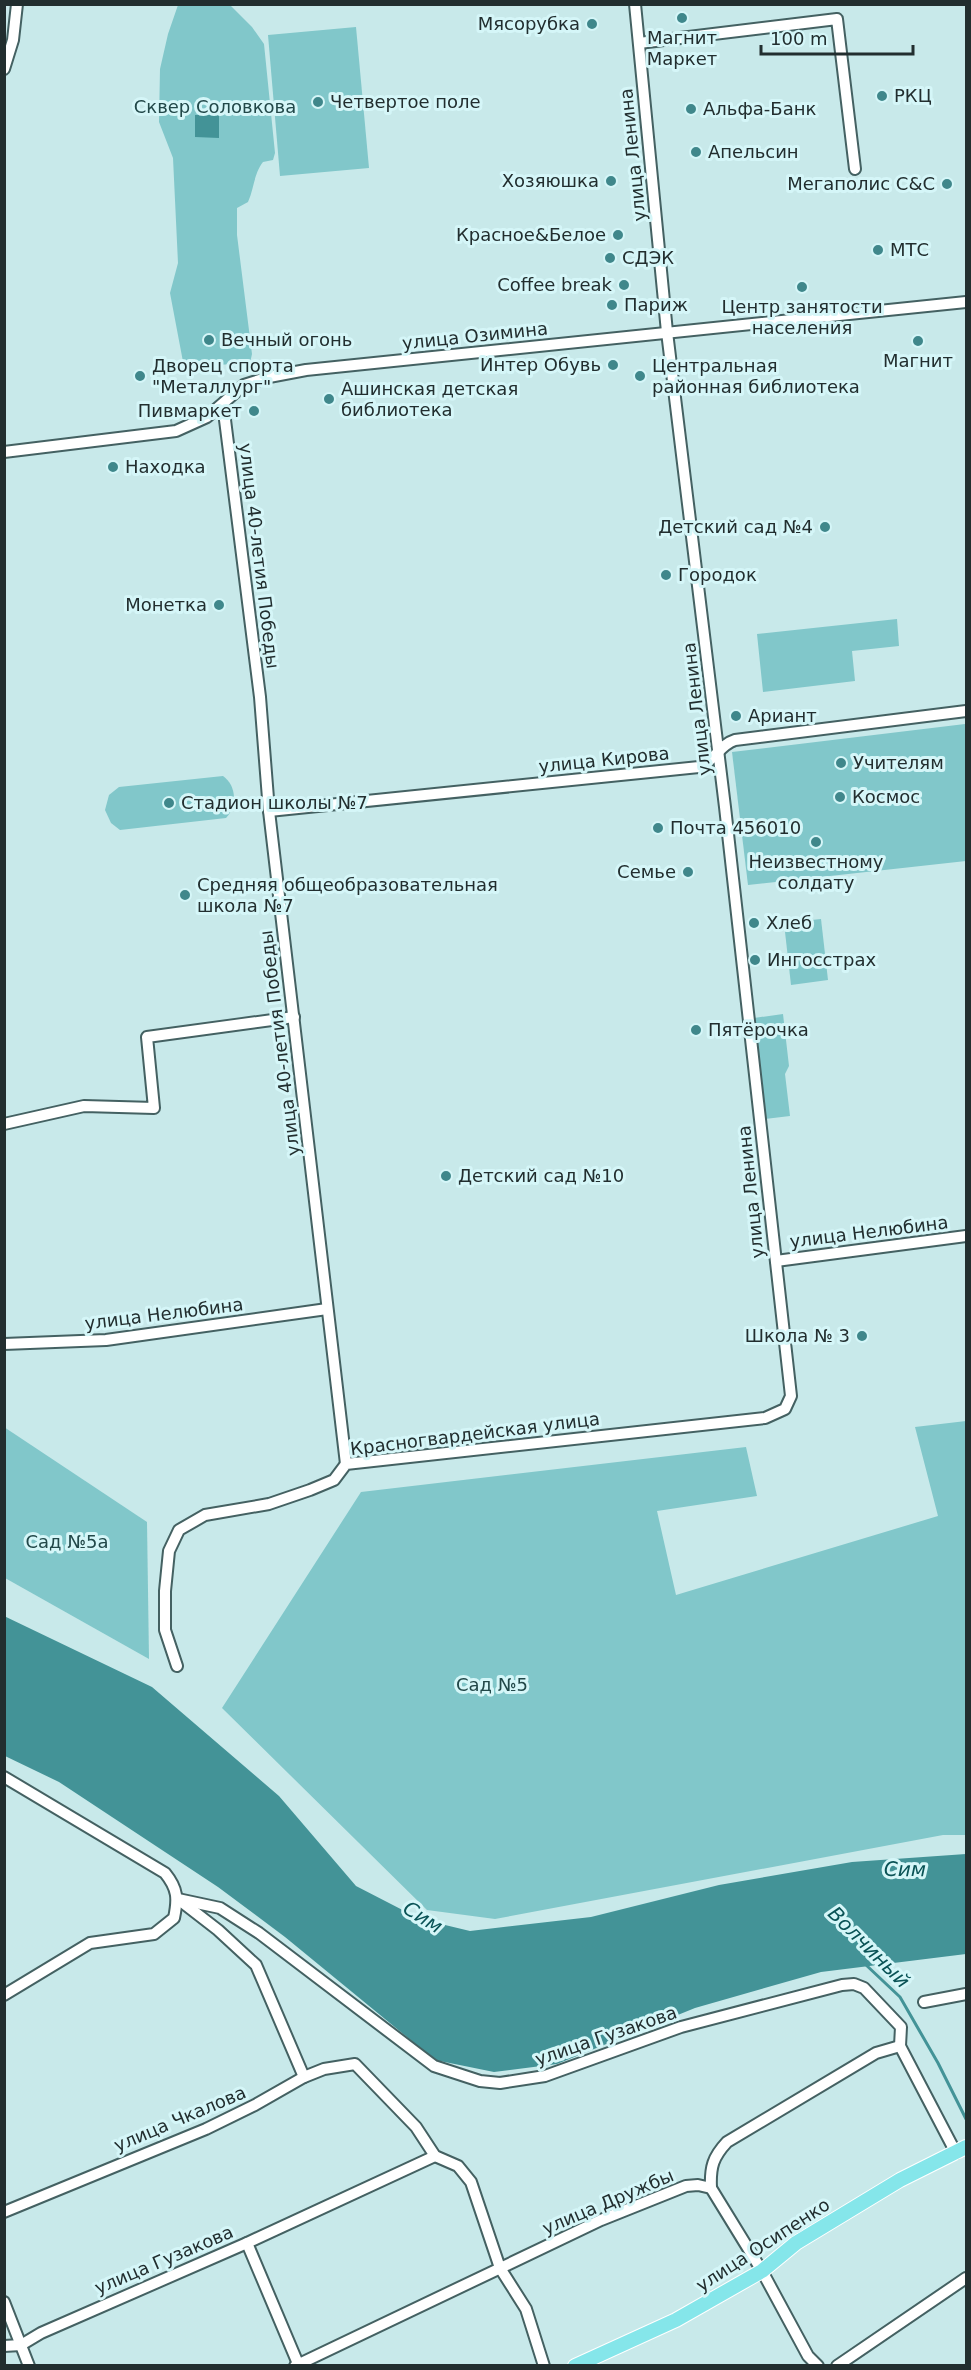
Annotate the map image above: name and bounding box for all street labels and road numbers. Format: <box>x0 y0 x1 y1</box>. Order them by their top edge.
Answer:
street label: улица Ленина <box>615 87 650 223</box>
street label: улица Озимина <box>401 317 549 354</box>
street label: улица 40-летия Победы <box>235 442 284 670</box>
street label: улица Ленина <box>678 641 715 777</box>
street label: улица Кирова <box>537 742 670 777</box>
street label: улица 40-летия Победы <box>255 929 304 1157</box>
street label: улица Ленина <box>733 1124 768 1260</box>
street label: улица Нелюбина <box>788 1211 949 1252</box>
street label: улица Нелюбина <box>83 1293 244 1334</box>
street label: Красногвардейская улица <box>349 1408 601 1459</box>
street label: улица Гузакова <box>532 2001 680 2070</box>
street label: улица Чкалова <box>111 2081 249 2156</box>
street label: улица Дружбы <box>539 2164 677 2239</box>
street label: улица Осипенко <box>692 2194 833 2296</box>
street label: улица Гузакова <box>91 2221 236 2298</box>

